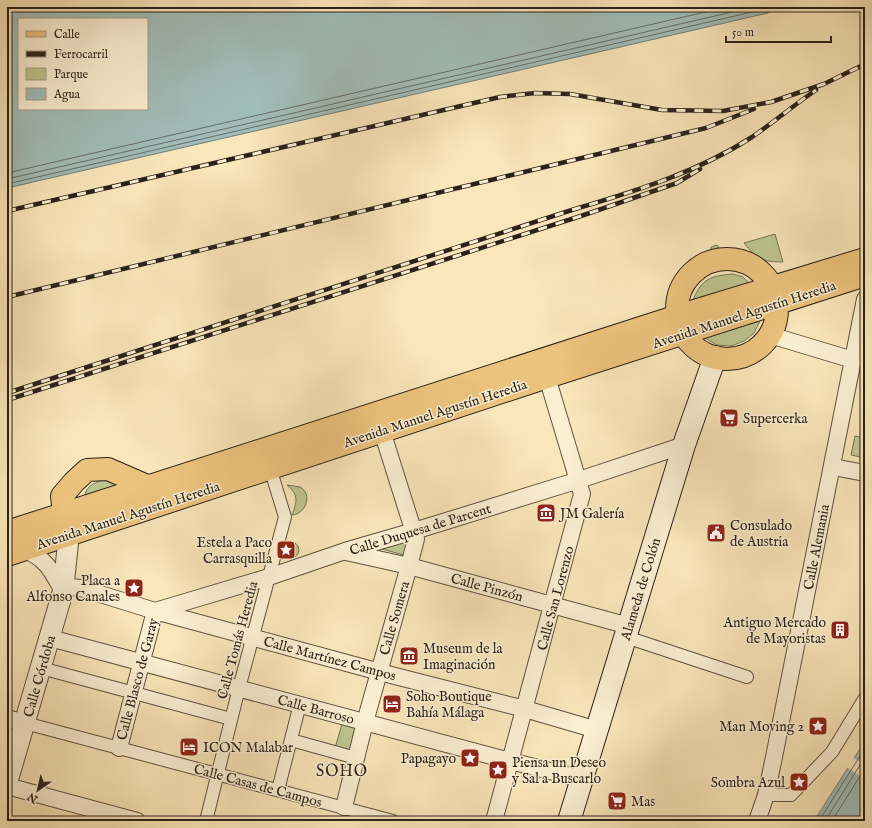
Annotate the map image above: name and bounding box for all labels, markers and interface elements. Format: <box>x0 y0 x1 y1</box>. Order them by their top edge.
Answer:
legend <box>18 18 148 110</box>
scale bar <box>726 18 831 44</box>
text: 50 m <box>732 25 754 40</box>
text: Calle <box>54 27 80 42</box>
text: Ferrocarril <box>54 47 109 62</box>
text: Parque <box>54 67 89 83</box>
text: Agua <box>53 87 81 102</box>
street label: Avenida Manuel Agustín Heredia <box>649 276 839 353</box>
street label: Avenida Manuel Agustín Heredia <box>340 375 530 452</box>
supermarket icon: Supercerka <box>718 407 740 429</box>
place label: Supercerka <box>743 410 809 428</box>
street label: Avenida Manuel Agustín Heredia <box>33 477 223 554</box>
street label: Calle Duquesa de Parcent <box>347 500 493 560</box>
museum icon: JM Galería <box>535 502 557 524</box>
street label: Calle Alemania <box>800 502 834 592</box>
place label: JM Galería <box>558 505 625 523</box>
place label: Consulado de Austria <box>730 517 792 551</box>
public building icon: Consulado de Austria <box>705 522 727 544</box>
place label: Estela a Paco Carrasquilla <box>196 534 273 568</box>
street label: Alameda de Colón <box>617 535 665 644</box>
place icon: Estela a Paco Carrasquilla <box>275 539 297 561</box>
street label: Calle San Lorenzo <box>533 544 579 653</box>
street label: Calle Pinzón <box>449 570 525 606</box>
place label: Placa a Alfonso Canales <box>26 572 121 606</box>
place icon: Placa a Alfonso Canales <box>123 577 145 599</box>
street label: Calle Tomás Heredia <box>214 578 263 701</box>
street label: Calle Somera <box>376 578 414 657</box>
place label: Antiguo Mercado de Mayoristas <box>722 614 826 648</box>
street label: Calle Blasco de Garay <box>113 616 163 742</box>
building icon: Antiguo Mercado de Mayoristas <box>829 619 851 641</box>
street label: Calle Córdoba <box>20 632 60 719</box>
street label: Calle Martínez Campos <box>262 633 398 685</box>
place label: Museum de la Imaginación <box>423 640 504 674</box>
museum icon: Museum de la Imaginación <box>398 645 420 667</box>
place label: Soho Boutique Bahía Málaga <box>406 688 492 722</box>
street label: Calle Barroso <box>275 691 357 729</box>
hotel icon: Soho Boutique Bahía Málaga <box>381 693 403 715</box>
place icon: Man Moving 2 <box>807 715 829 737</box>
place label: Man Moving 2 <box>719 718 804 736</box>
hotel icon: ICON Malabar <box>178 736 200 758</box>
place label: ICON Malabar <box>203 739 293 757</box>
place icon: Papagayo <box>459 747 481 769</box>
place label: Papagayo <box>401 750 456 768</box>
place label: Piensa un Deseo y Sal a Buscarlo <box>511 754 606 788</box>
place icon: Piensa un Deseo y Sal a Buscarlo <box>487 759 509 781</box>
street label: Calle Casas de Campos <box>192 760 324 812</box>
district label: SOHO <box>316 762 368 782</box>
north arrow <box>18 770 58 810</box>
place icon: Sombra Azul <box>788 771 810 793</box>
place label: Sombra Azul <box>711 774 785 792</box>
text: N <box>25 789 42 806</box>
supermarket icon: Mas <box>606 790 628 812</box>
place label: Mas <box>631 793 655 811</box>

